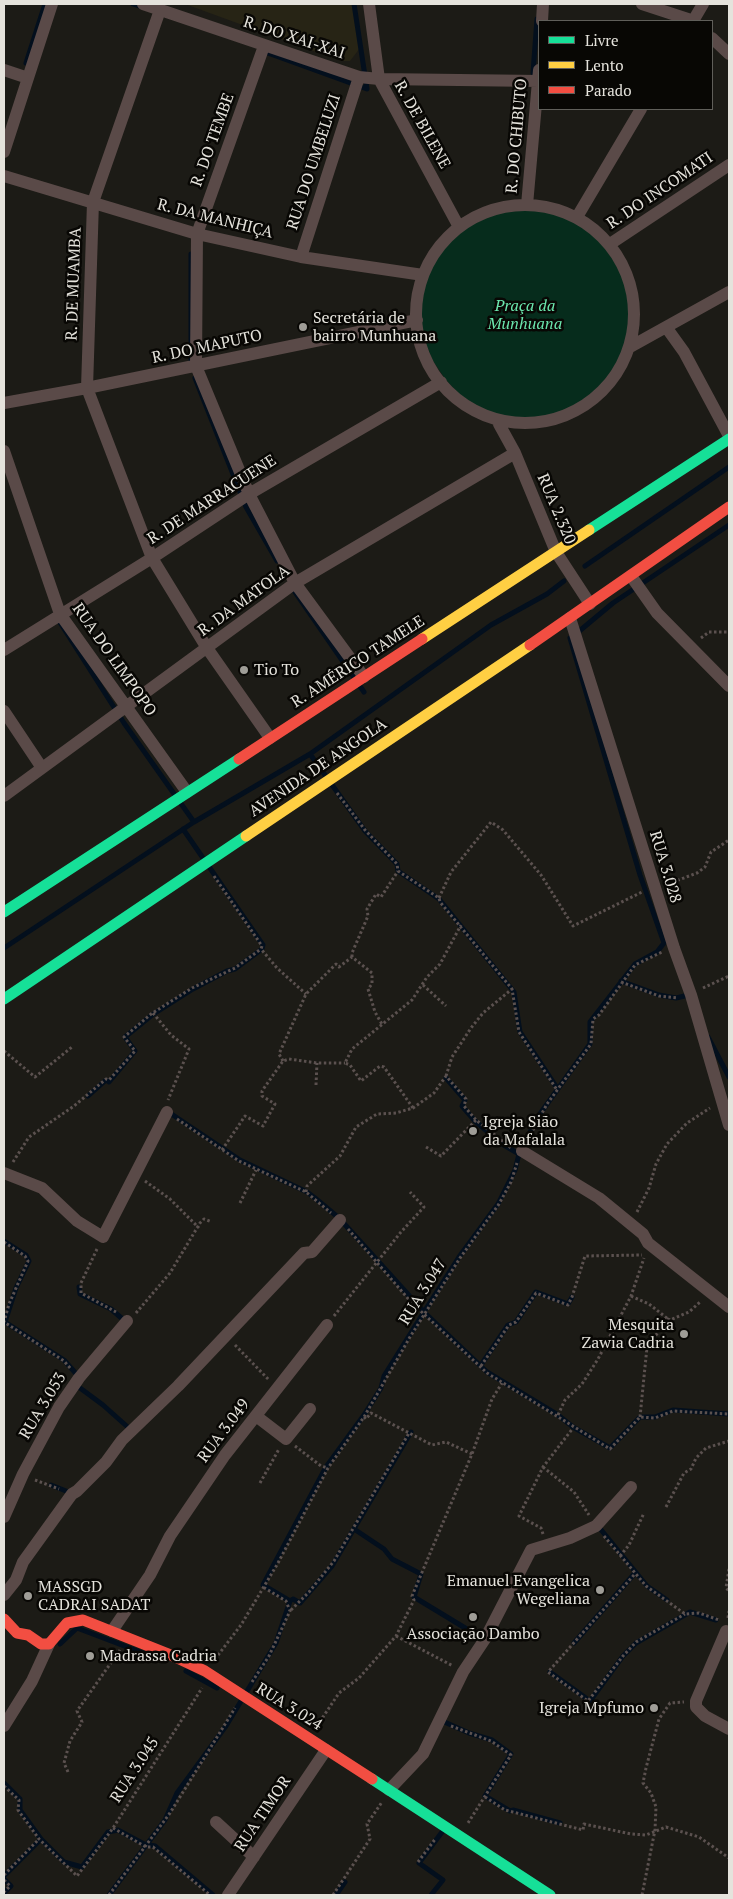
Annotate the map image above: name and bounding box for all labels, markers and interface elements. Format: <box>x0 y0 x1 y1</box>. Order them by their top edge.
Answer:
street label: R. DO XAI-XAI <box>241 13 347 63</box>
legend <box>538 20 713 110</box>
text: Livre <box>585 30 619 50</box>
text: Lento <box>585 55 624 75</box>
street label: R. DE BILENE <box>390 78 454 172</box>
street label: R. DO CHIBUTO <box>502 78 532 194</box>
text: Parado <box>585 80 631 100</box>
street label: R. DO TEMBE <box>187 91 239 189</box>
street label: RUA DO UMBELUZI <box>283 92 345 232</box>
street label: R. DO INCOMATI <box>603 148 717 234</box>
street label: R. DA MANHIÇA <box>155 195 275 243</box>
street label: R. DE MUAMBA <box>62 227 86 341</box>
park label: Praça da Munhuana <box>488 296 562 334</box>
place label: Secretária de bairro Munhuana <box>313 308 436 346</box>
marker: Secretária de bairro Munhuana <box>297 321 309 333</box>
street label: R. DO MAPUTO <box>150 326 264 368</box>
street label: R. DE MARRACUENE <box>144 451 280 549</box>
street label: RUA 2.320 <box>533 471 579 547</box>
street label: R. DA MATOLA <box>195 561 293 641</box>
street label: RUA DO LIMPOPO <box>68 600 160 720</box>
street label: R. AMÉRICO TAMELE <box>288 612 428 712</box>
place label: Tio To <box>254 660 299 680</box>
marker: Tio To <box>238 664 250 676</box>
street label: AVENIDA DE ANGOLA <box>246 715 390 821</box>
street label: RUA 3.028 <box>645 829 685 905</box>
place label: Igreja Sião da Mafalala <box>483 1112 565 1150</box>
marker: Igreja Sião da Mafalala <box>467 1125 479 1137</box>
street label: RUA 3.047 <box>395 1255 451 1329</box>
place label: Mesquita Zawia Cadria <box>581 1315 674 1353</box>
marker: Mesquita Zawia Cadria <box>678 1328 690 1340</box>
street label: RUA 3.053 <box>16 1369 70 1443</box>
street label: RUA 3.049 <box>194 1396 254 1466</box>
place label: Emanuel Evangelica Wegeliana <box>447 1571 590 1609</box>
place label: MASSGD CADRAI SADAT <box>38 1577 150 1615</box>
marker: Emanuel Evangelica Wegeliana <box>594 1584 606 1596</box>
marker: MASSGD CADRAI SADAT <box>22 1590 34 1602</box>
marker: Associação Dambo <box>467 1611 479 1623</box>
place label: Associação Dambo <box>406 1624 540 1644</box>
place label: Madrassa Cadria <box>100 1646 217 1666</box>
marker: Madrassa Cadria <box>84 1650 96 1662</box>
street label: RUA 3.024 <box>252 1679 326 1735</box>
place label: Igreja Mpfumo <box>539 1698 644 1718</box>
marker: Igreja Mpfumo <box>648 1702 660 1714</box>
street label: RUA 3.045 <box>107 1734 163 1806</box>
street label: RUA TIMOR <box>231 1772 295 1856</box>

